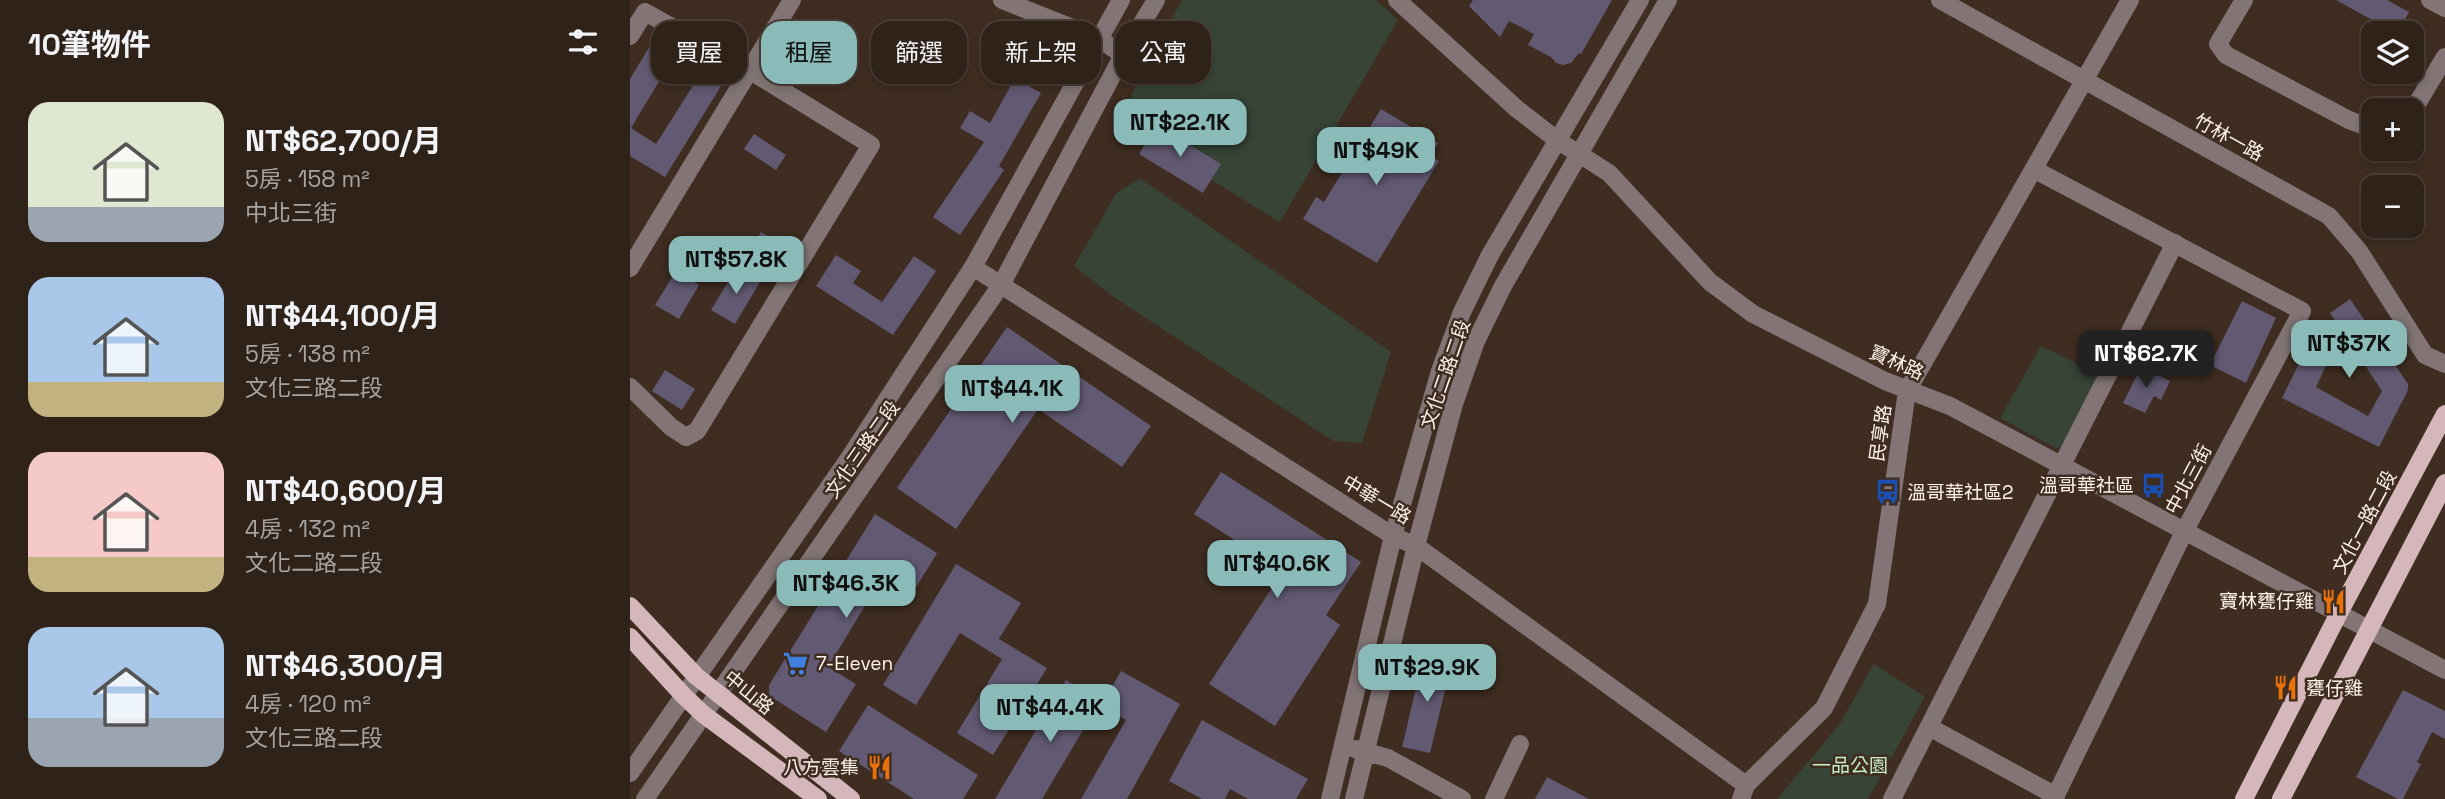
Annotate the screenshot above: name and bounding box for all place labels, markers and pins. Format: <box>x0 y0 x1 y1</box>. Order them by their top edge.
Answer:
pin: NT$22.1K <box>1108 100 1252 159</box>
pin: NT$49K <box>1319 128 1433 187</box>
pin: NT$57.8K <box>664 236 808 296</box>
pin: NT$37K <box>2292 320 2406 380</box>
pin: NT$62.7K <box>2074 330 2218 390</box>
pin: NT$44.1K <box>940 366 1084 425</box>
bus stop icon: 溫哥華社區 <box>2140 471 2168 499</box>
place label: 溫哥華社區 <box>2039 473 2134 498</box>
bus stop icon: 溫哥華社區2 <box>1873 478 1901 506</box>
place label: 溫哥華社區2 <box>1907 480 2013 505</box>
pin: NT$40.6K <box>1205 540 1349 600</box>
pin: NT$46.3K <box>774 560 918 620</box>
restaurant icon: 寶林甕仔雞 <box>2320 587 2348 615</box>
place label: 寶林甕仔雞 <box>2219 589 2314 614</box>
pin: NT$29.9K <box>1355 644 1499 704</box>
supermarket icon: 7-Eleven <box>782 649 810 677</box>
place label: 7-Eleven <box>816 651 893 676</box>
restaurant icon: 甕仔雞 <box>2272 674 2300 702</box>
place label: 甕仔雞 <box>2306 676 2363 701</box>
pin: NT$44.4K <box>978 684 1122 744</box>
restaurant icon: 八方雲集 <box>865 753 893 781</box>
place label: 八方雲集 <box>783 755 859 780</box>

